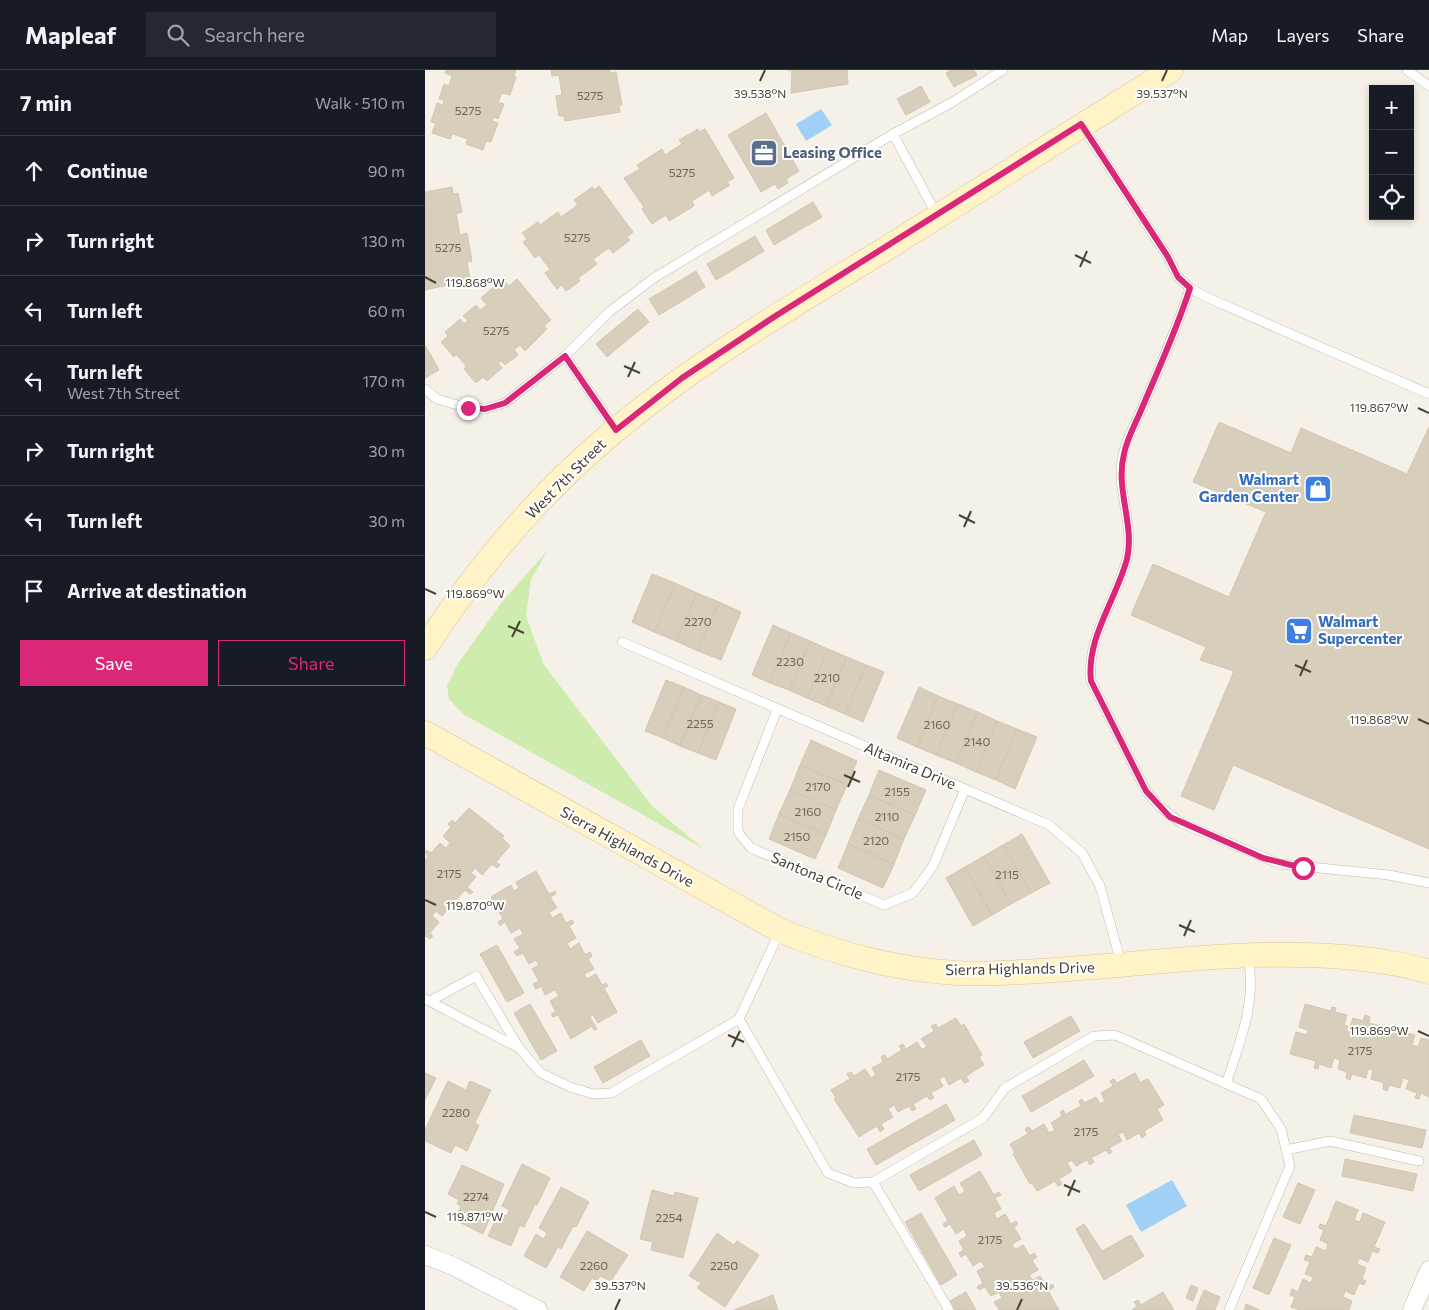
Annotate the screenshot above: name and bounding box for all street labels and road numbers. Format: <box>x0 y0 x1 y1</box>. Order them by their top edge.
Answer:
street label: West 7th Street <box>521 434 609 522</box>
street label: Altamira Drive <box>862 738 959 793</box>
street label: Sierra Highlands Drive <box>558 802 697 890</box>
street label: Santona Circle <box>769 848 866 903</box>
street label: Sierra Highlands Drive <box>945 958 1095 978</box>

